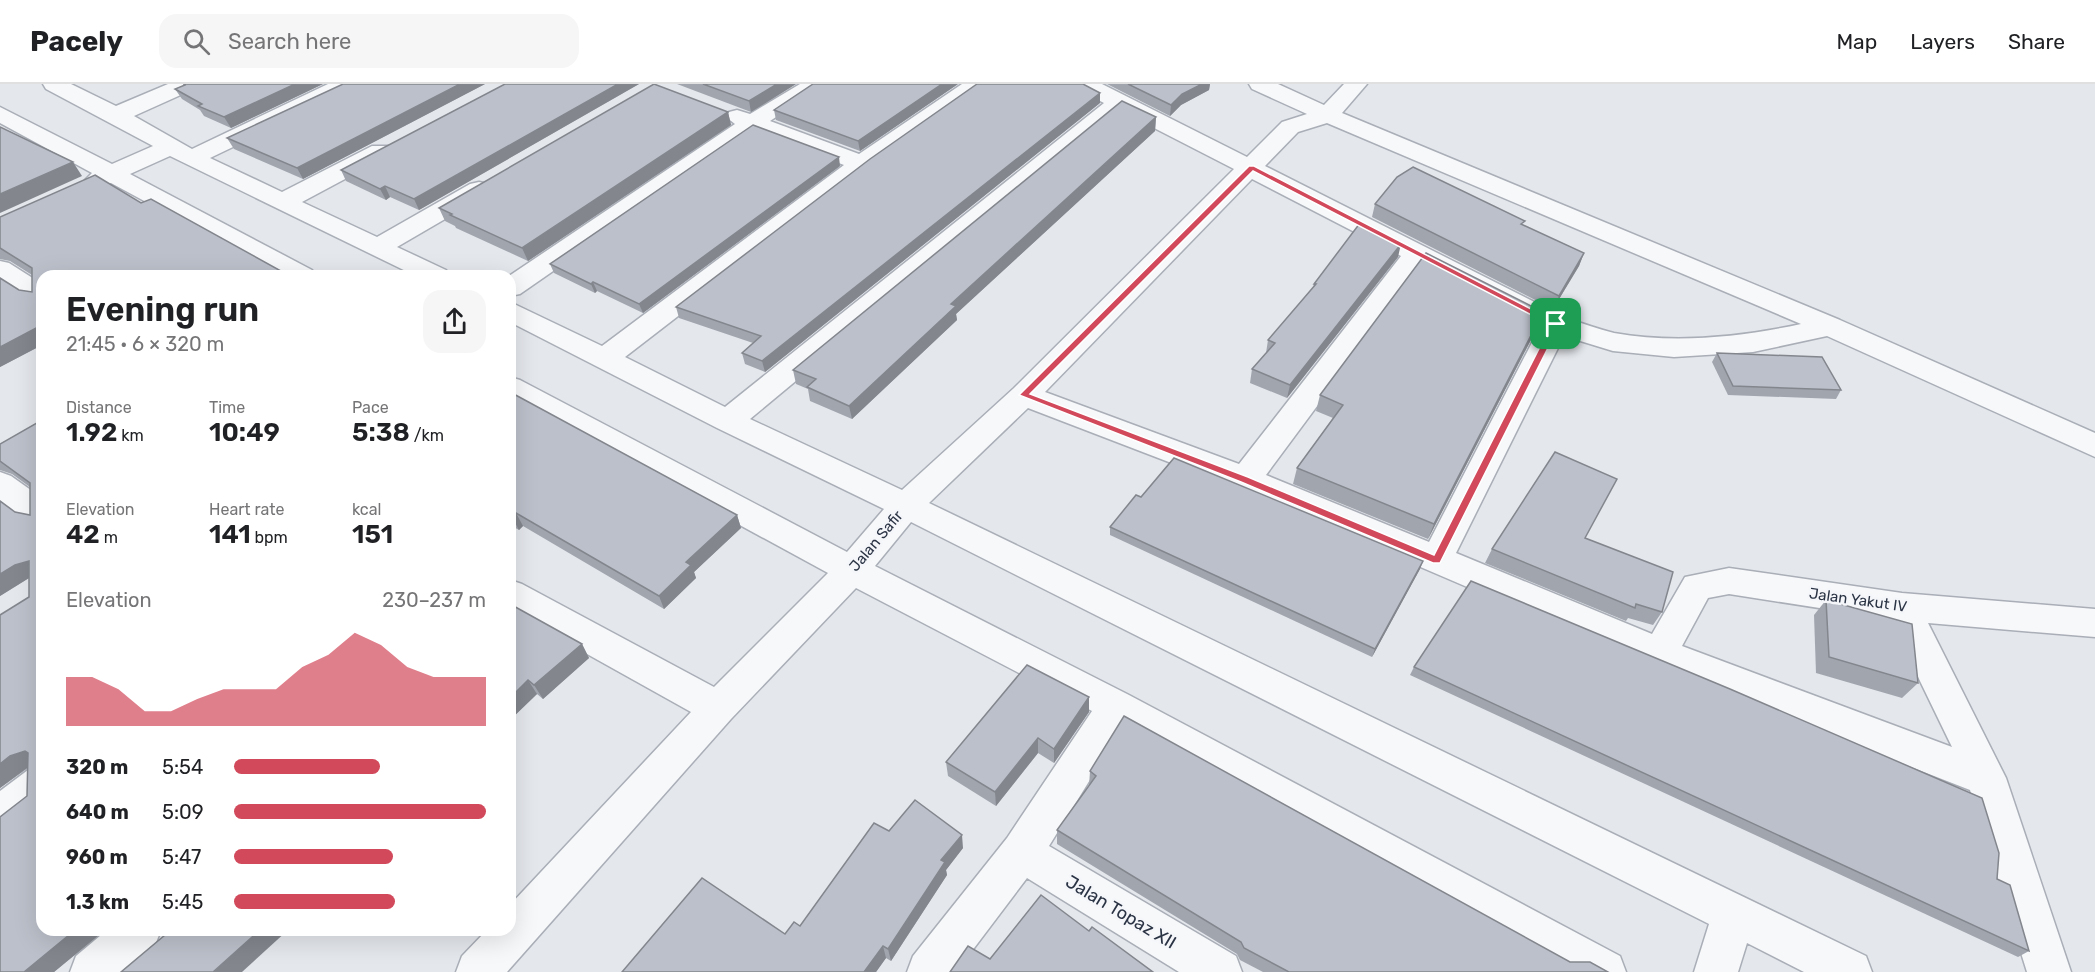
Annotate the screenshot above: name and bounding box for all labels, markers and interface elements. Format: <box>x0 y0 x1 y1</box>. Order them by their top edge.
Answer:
search box <box>159 14 579 68</box>
text: Pacely <box>30 25 123 58</box>
icon: search <box>180 25 213 58</box>
text: Search here <box>228 28 351 55</box>
text: Map <box>1836 29 1877 54</box>
text: Layers <box>1910 29 1975 54</box>
text: Share <box>2008 29 2065 54</box>
text: Evening run <box>66 290 259 329</box>
button: share <box>423 290 486 353</box>
pin <box>1530 298 1581 349</box>
icon: arrive <box>1539 307 1572 340</box>
text: 21:45 · 6 × 320 m <box>66 332 224 356</box>
text: Distance <box>66 398 132 417</box>
text: Time <box>209 398 245 417</box>
text: Pace <box>352 398 389 417</box>
text: 1.92 <box>66 417 117 448</box>
text: 10:49 <box>209 417 280 448</box>
text: 5:38 <box>352 417 410 448</box>
text: km <box>117 426 144 445</box>
text: /km <box>410 426 444 445</box>
text: Elevation <box>66 500 135 519</box>
text: Heart rate <box>209 500 284 519</box>
text: kcal <box>352 500 381 519</box>
street label: Jalan Safir <box>845 507 907 575</box>
text: 42 <box>66 519 100 550</box>
text: 141 <box>209 519 251 550</box>
text: 151 <box>352 519 393 550</box>
text: m <box>100 528 118 547</box>
text: bpm <box>251 528 288 547</box>
street label: Jalan Yakut IV <box>1808 584 1908 616</box>
text: Elevation <box>66 588 152 612</box>
text: 230–237 m <box>382 588 486 612</box>
text: 320 m <box>66 755 128 779</box>
text: 5:54 <box>162 755 203 779</box>
text: 640 m <box>66 800 129 824</box>
text: 5:09 <box>162 800 204 824</box>
text: 960 m <box>66 845 128 869</box>
text: 5:47 <box>162 845 201 869</box>
street label: Jalan Topaz XII <box>1062 870 1180 954</box>
text: 1.3 km <box>66 890 129 914</box>
text: 5:45 <box>162 890 203 914</box>

